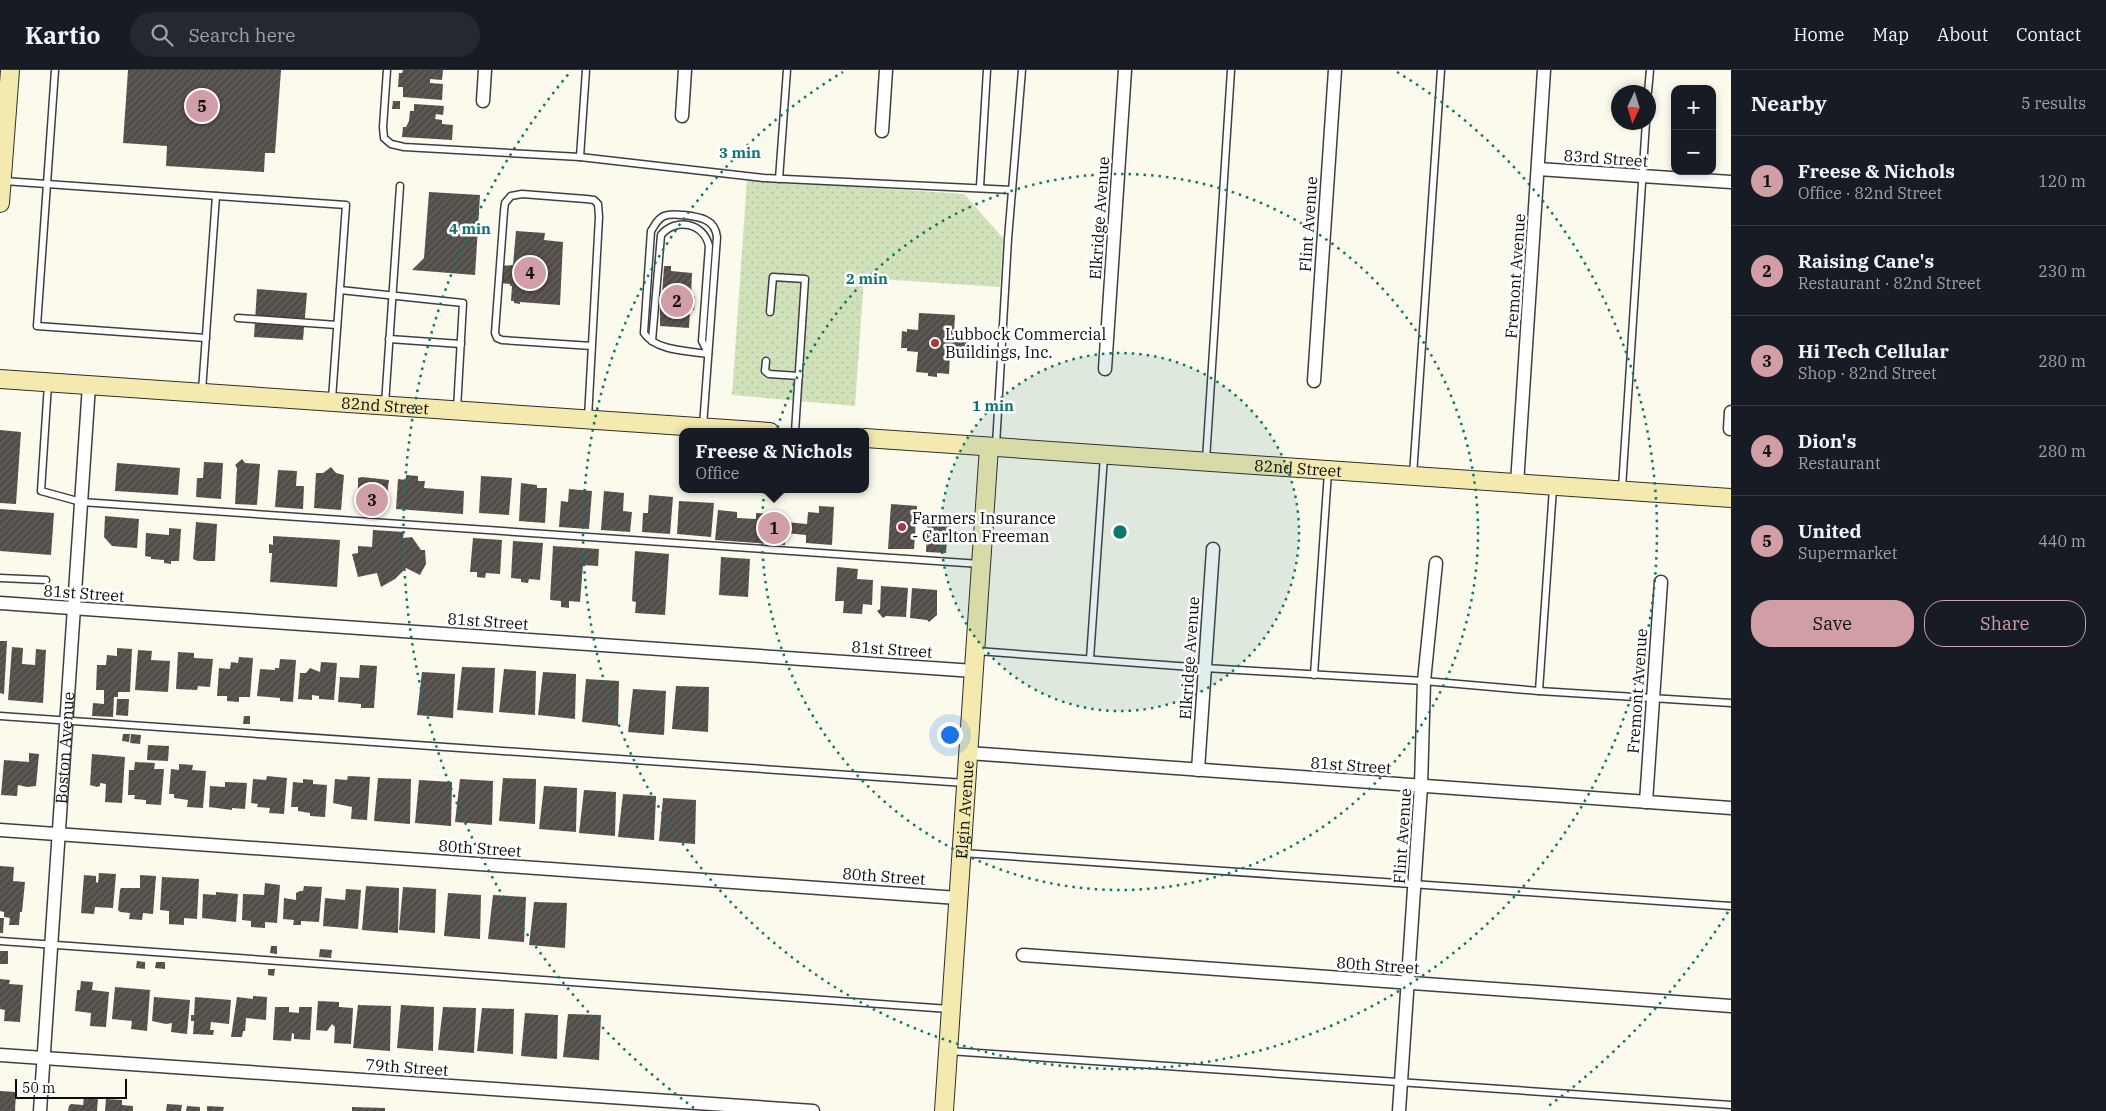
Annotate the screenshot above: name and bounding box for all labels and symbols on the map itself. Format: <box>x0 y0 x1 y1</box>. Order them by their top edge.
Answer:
north arrow <box>1611 85 1656 130</box>
pin: 5 <box>186 87 218 125</box>
text: 3 min <box>719 143 761 162</box>
street label: 83rd Street <box>1563 145 1649 171</box>
street label: Elkridge Avenue <box>1085 156 1113 280</box>
street label: Flint Avenue <box>1295 176 1321 272</box>
street label: Fremont Avenue <box>1501 213 1529 339</box>
text: 4 min <box>449 219 491 238</box>
pin: 4 <box>514 254 546 292</box>
text: 2 min <box>846 269 888 288</box>
pin: 2 <box>661 282 693 320</box>
place label: Lubbock Commercial Buildings, Inc. <box>945 324 1106 362</box>
marker: Lubbock Commercial Buildings, Inc. <box>929 337 941 349</box>
street label: 82nd Street <box>341 393 430 419</box>
text: 1 min <box>972 396 1014 415</box>
street label: 82nd Street <box>1253 455 1343 481</box>
pin: 3 <box>356 481 388 519</box>
place label: Farmers Insurance - Carlton Freeman <box>912 508 1056 546</box>
pin: 1 <box>758 509 790 547</box>
marker: Farmers Insurance - Carlton Freeman <box>896 521 908 533</box>
centre of rings <box>1111 523 1129 541</box>
street label: 81st Street <box>43 580 126 606</box>
street label: Elkridge Avenue <box>1175 596 1203 720</box>
street label: 81st Street <box>447 608 530 634</box>
street label: Fremont Avenue <box>1623 628 1651 754</box>
street label: 81st Street <box>851 636 934 662</box>
street label: Boston Avenue <box>51 691 78 805</box>
your location <box>937 722 963 748</box>
street label: 81st Street <box>1310 752 1393 778</box>
street label: Elgin Avenue <box>951 760 978 860</box>
street label: Flint Avenue <box>1389 788 1415 884</box>
street label: 80th Street <box>438 835 523 861</box>
street label: 80th Street <box>842 863 927 889</box>
street label: 80th Street <box>1336 952 1421 978</box>
street label: 79th Street <box>365 1054 450 1080</box>
scale bar <box>15 1076 128 1099</box>

